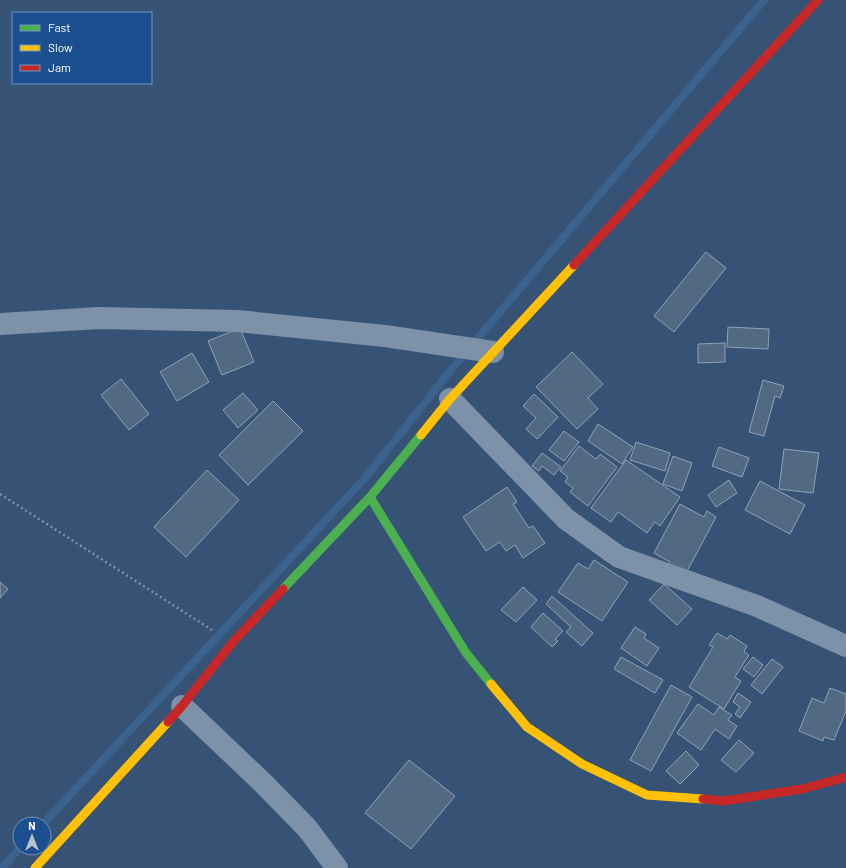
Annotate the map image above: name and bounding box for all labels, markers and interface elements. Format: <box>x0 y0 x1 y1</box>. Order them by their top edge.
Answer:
legend <box>12 12 152 84</box>
text: Fast <box>48 20 71 34</box>
text: Slow <box>48 40 73 54</box>
text: Jam <box>48 60 71 74</box>
north arrow <box>12 816 52 856</box>
text: N <box>28 819 36 832</box>

